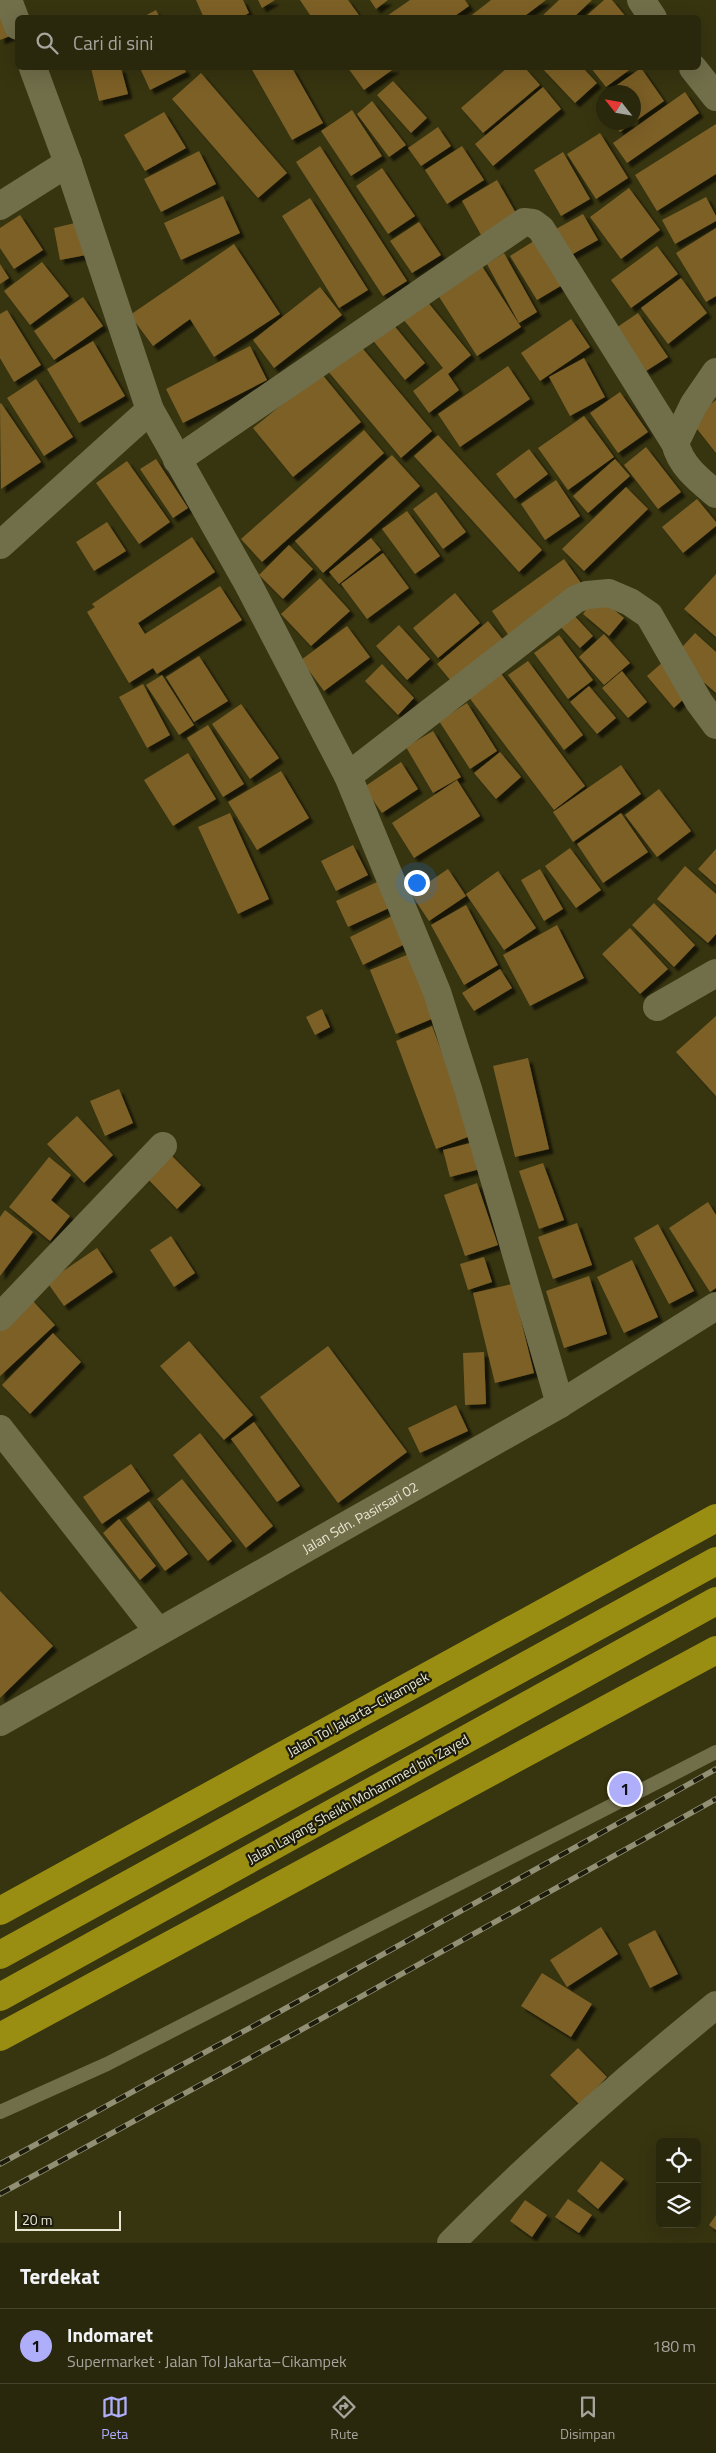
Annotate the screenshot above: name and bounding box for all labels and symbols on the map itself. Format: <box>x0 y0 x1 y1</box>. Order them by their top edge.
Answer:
north arrow <box>596 85 641 130</box>
your location <box>404 870 430 896</box>
street label: Jalan Sdn. Pasirsari 02 <box>298 1476 422 1558</box>
street label: Jalan Tol Jakarta–Cikampek <box>283 1666 433 1761</box>
street label: Jalan Layang Sheikh Mohammed bin Zayed <box>243 1729 472 1869</box>
pin: 1 <box>609 1770 641 1808</box>
scale bar <box>15 2208 121 2231</box>

